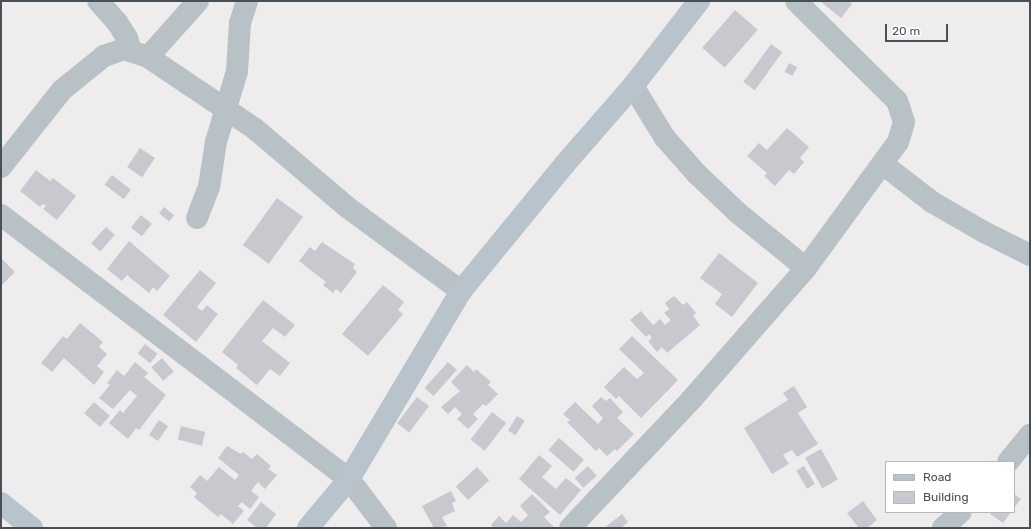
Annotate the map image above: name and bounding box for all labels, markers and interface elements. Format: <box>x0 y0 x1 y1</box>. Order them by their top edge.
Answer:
scale bar <box>887 16 950 42</box>
text: 20 m <box>892 24 920 38</box>
legend <box>885 461 1015 513</box>
text: Road <box>923 470 951 484</box>
text: Building <box>923 490 969 504</box>

